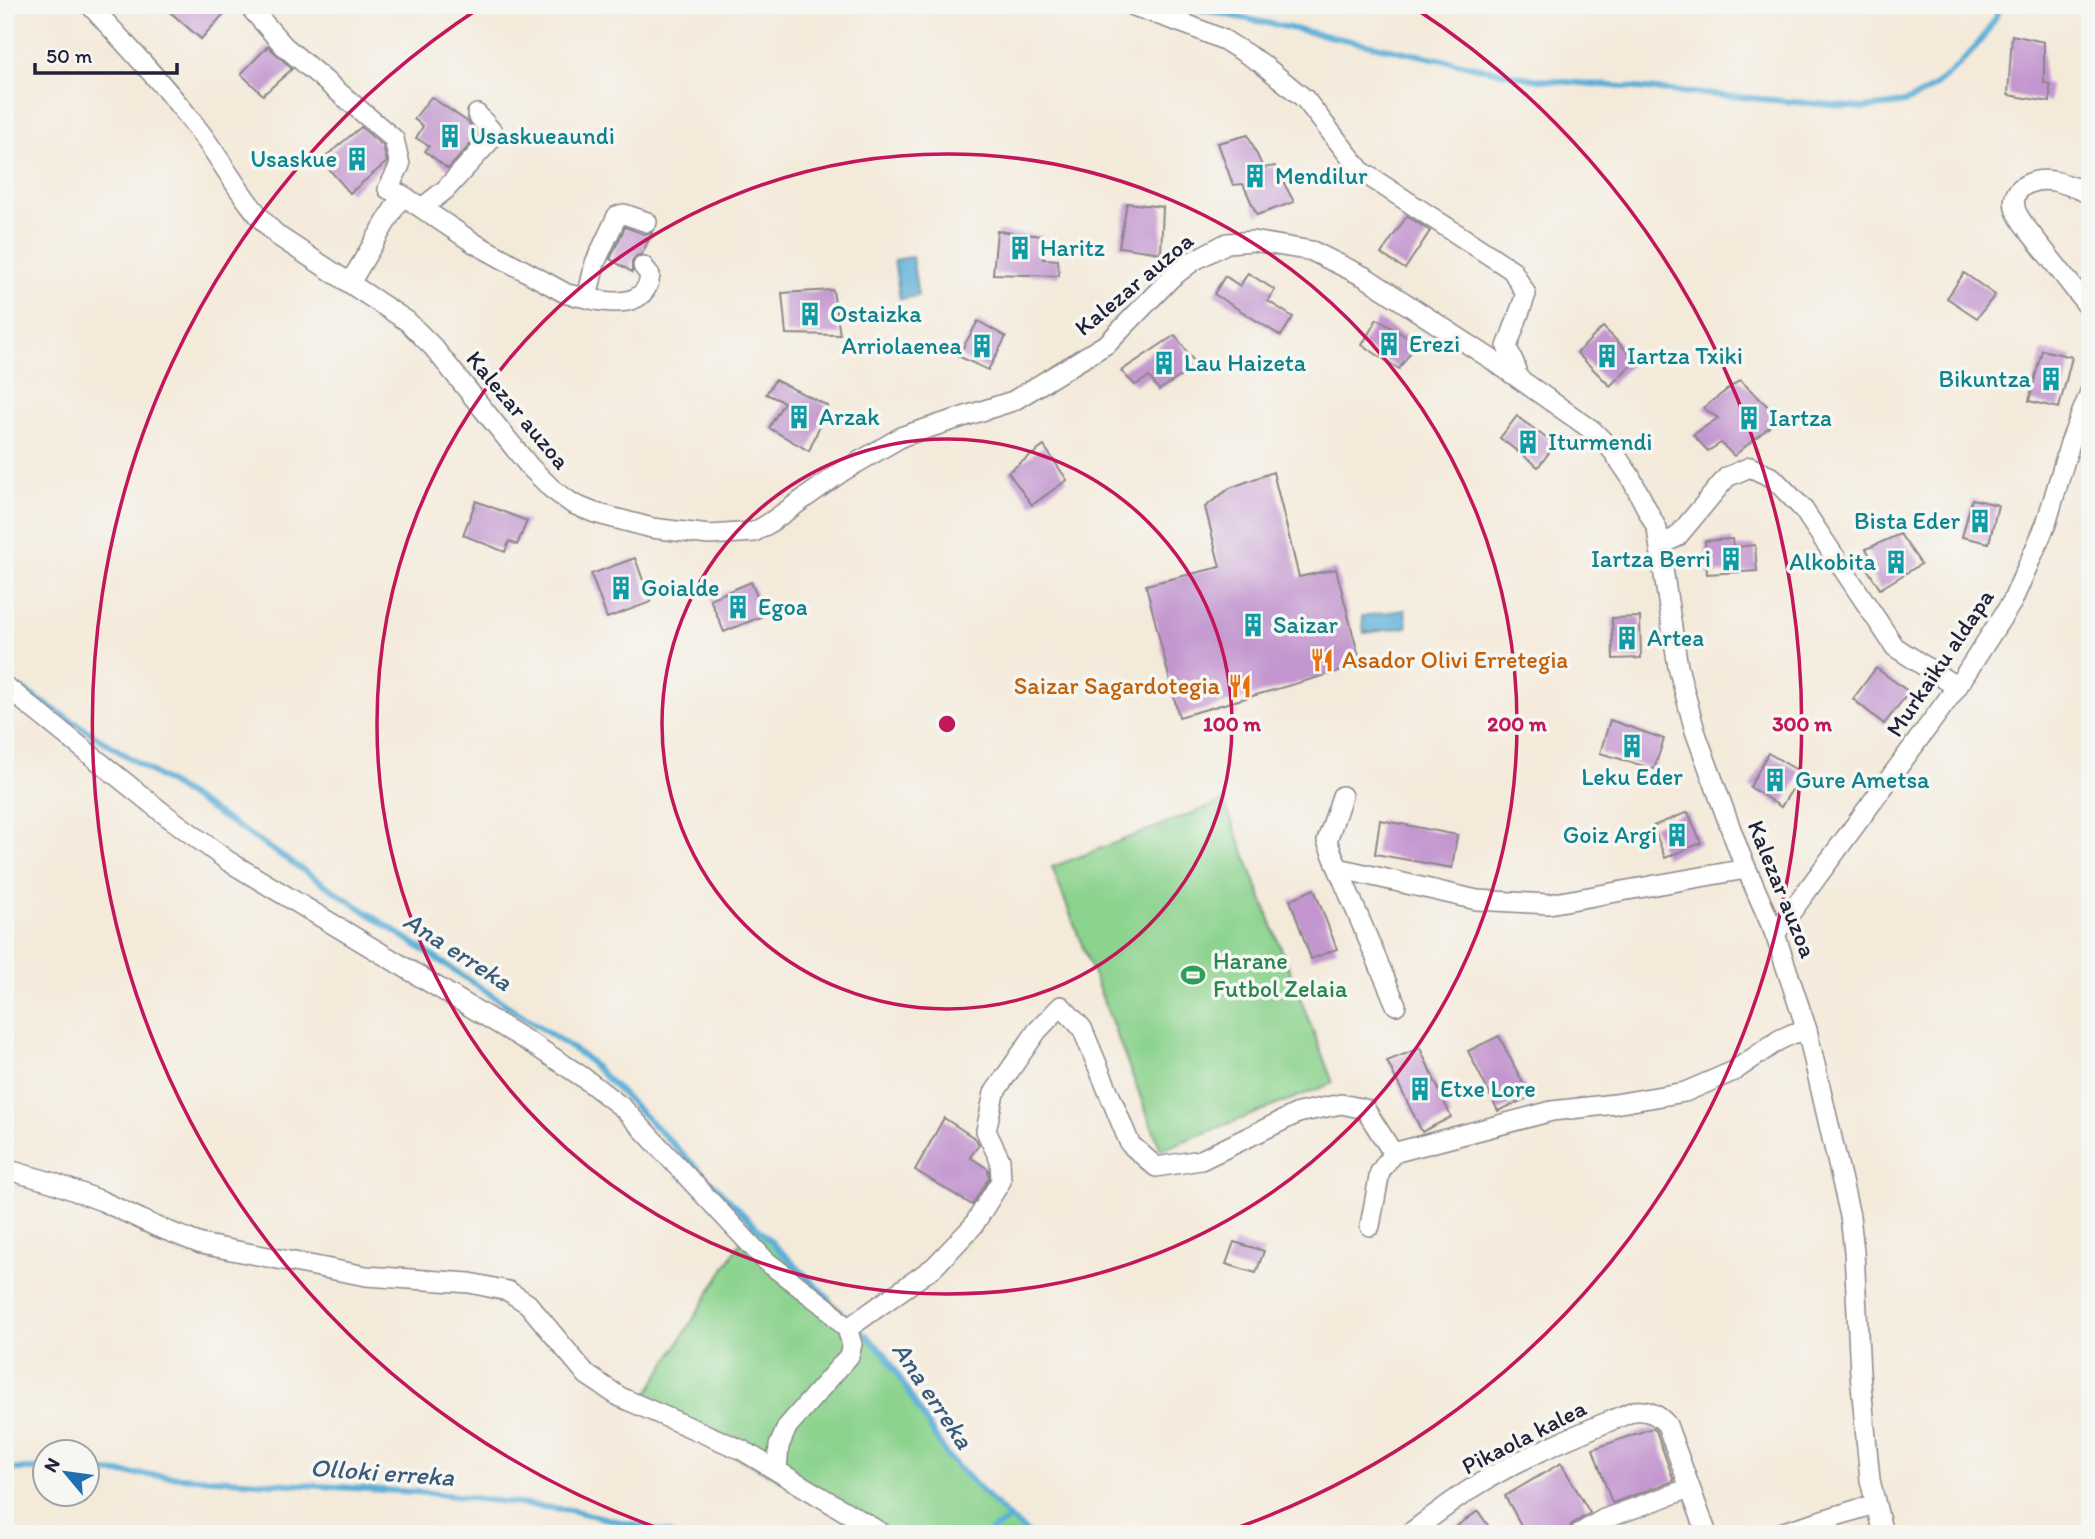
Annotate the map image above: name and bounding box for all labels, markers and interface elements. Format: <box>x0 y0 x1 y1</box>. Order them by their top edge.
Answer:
scale bar <box>35 32 177 76</box>
text: 50 m <box>46 43 93 68</box>
place label: Usaskueaundi <box>470 121 615 150</box>
building icon: Usaskueaundi <box>436 122 464 150</box>
place label: Usaskue <box>250 144 337 173</box>
building icon: Usaskue <box>343 145 371 173</box>
place label: Mendilur <box>1275 161 1368 190</box>
building icon: Mendilur <box>1241 162 1269 190</box>
street label: Kalezar auzoa <box>1069 225 1199 342</box>
place label: Haritz <box>1040 233 1105 262</box>
building icon: Haritz <box>1006 234 1034 262</box>
place label: Ostaizka <box>830 299 922 328</box>
building icon: Ostaizka <box>796 300 824 328</box>
place label: Erezi <box>1409 329 1460 358</box>
building icon: Erezi <box>1375 330 1403 358</box>
place label: Arriolaenea <box>842 331 963 360</box>
building icon: Arriolaenea <box>968 332 996 360</box>
place label: Iartza Txiki <box>1627 341 1743 370</box>
building icon: Iartza Txiki <box>1593 342 1621 370</box>
street label: Kalezar auzoa <box>460 345 577 475</box>
place label: Lau Haizeta <box>1184 348 1307 377</box>
building icon: Lau Haizeta <box>1150 349 1178 377</box>
place label: Bikuntza <box>1938 364 2032 393</box>
building icon: Bikuntza <box>2037 365 2065 393</box>
place label: Arzak <box>819 402 880 431</box>
building icon: Arzak <box>785 403 813 431</box>
place label: Iartza <box>1769 403 1832 432</box>
building icon: Iartza <box>1735 404 1763 432</box>
place label: Iturmendi <box>1548 427 1652 456</box>
building icon: Iturmendi <box>1514 428 1542 456</box>
place label: Bista Eder <box>1854 506 1960 535</box>
building icon: Bista Eder <box>1966 507 1994 535</box>
place label: Iartza Berri <box>1591 544 1711 573</box>
building icon: Iartza Berri <box>1717 545 1745 573</box>
place label: Alkobita <box>1789 547 1877 576</box>
building icon: Alkobita <box>1882 548 1910 576</box>
place label: Goialde <box>641 573 720 602</box>
building icon: Goialde <box>607 574 635 602</box>
street label: Murkaiku aldapa <box>1879 583 2000 742</box>
place label: Egoa <box>758 592 808 621</box>
building icon: Egoa <box>724 593 752 621</box>
place label: Saizar <box>1273 610 1338 639</box>
building icon: Saizar <box>1239 611 1267 639</box>
place label: Artea <box>1647 623 1704 652</box>
building icon: Artea <box>1613 624 1641 652</box>
place label: Asador Olivi Erretegia <box>1342 645 1568 674</box>
restaurant icon: Asador Olivi Erretegia <box>1308 646 1336 674</box>
place label: Saizar Sagardotegia <box>1014 671 1221 700</box>
restaurant icon: Saizar Sagardotegia <box>1226 672 1254 700</box>
text: 100 m <box>1203 711 1261 736</box>
text: 200 m <box>1487 711 1547 736</box>
text: 300 m <box>1772 711 1832 736</box>
centre of rings <box>935 712 959 736</box>
building icon: Leku Eder <box>1618 732 1646 760</box>
place label: Leku Eder <box>1581 762 1683 791</box>
place label: Gure Ametsa <box>1795 765 1930 794</box>
building icon: Gure Ametsa <box>1761 766 1789 794</box>
street label: Kalezar auzoa <box>1742 816 1823 962</box>
place label: Goiz Argi <box>1563 820 1657 849</box>
building icon: Goiz Argi <box>1663 821 1691 849</box>
water label: Ana erreka <box>398 904 519 998</box>
place label: Harane Futbol Zelaia <box>1213 946 1348 1003</box>
sports icon: Harane Futbol Zelaia <box>1179 961 1207 989</box>
place label: Etxe Lore <box>1440 1074 1536 1103</box>
building icon: Etxe Lore <box>1406 1075 1434 1103</box>
water label: Ana erreka <box>885 1335 981 1455</box>
street label: Pikaola kalea <box>1457 1393 1591 1480</box>
north arrow <box>32 1438 102 1508</box>
water label: Olloki erreka <box>309 1451 456 1493</box>
text: N <box>38 1454 65 1476</box>

